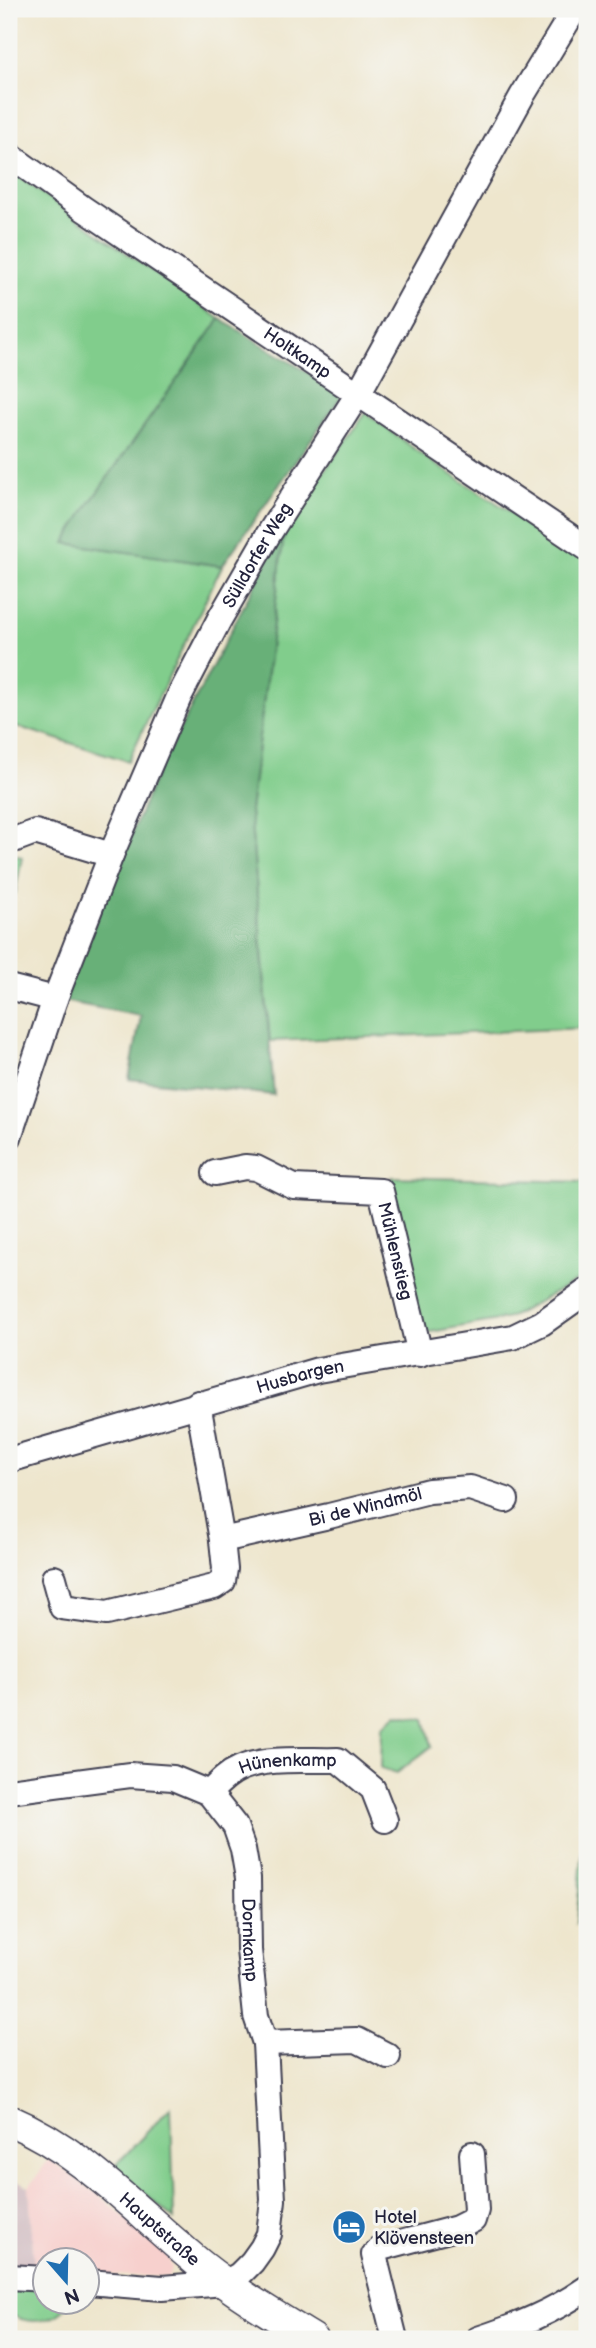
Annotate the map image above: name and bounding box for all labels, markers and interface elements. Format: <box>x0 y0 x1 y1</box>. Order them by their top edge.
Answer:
street label: Holtkamp <box>260 323 335 383</box>
street label: Sülldorfer Weg <box>218 499 296 611</box>
street label: Mühlenstieg <box>374 1200 417 1302</box>
street label: Husbargen <box>254 1355 345 1398</box>
street label: Bi de Windmöl <box>307 1483 424 1531</box>
street label: Hünenkamp <box>236 1749 337 1779</box>
street label: Dornkamp <box>238 1898 263 1983</box>
street label: Hauptstraße <box>115 2188 205 2270</box>
place label: Hotel Klövensteen <box>374 2207 474 2249</box>
hotel icon: Hotel Klövensteen <box>330 2208 368 2246</box>
north arrow <box>32 2246 102 2316</box>
text: N <box>61 2282 82 2309</box>

